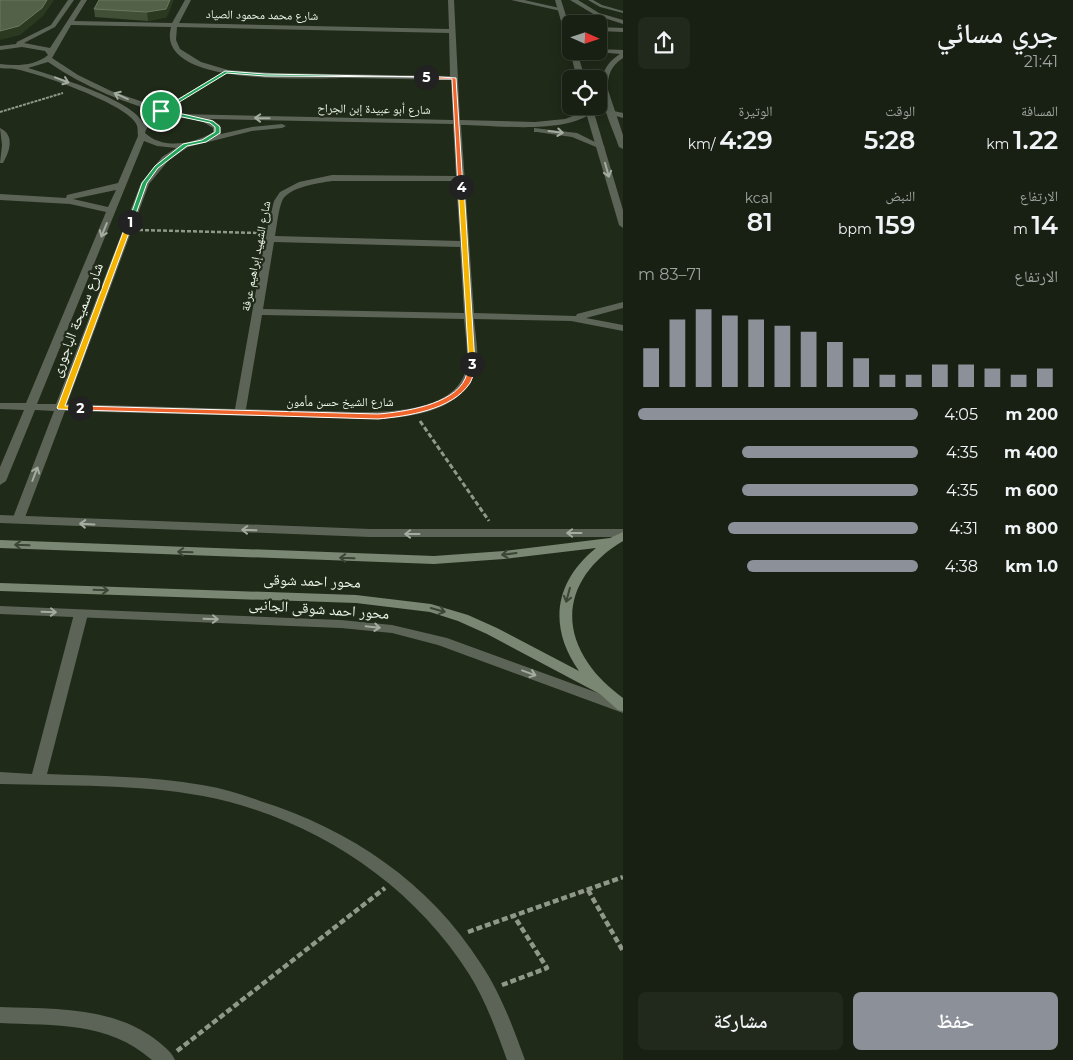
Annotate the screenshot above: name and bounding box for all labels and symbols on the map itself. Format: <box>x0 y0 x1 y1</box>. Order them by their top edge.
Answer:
street label: شارع محمد محمود الصياد <box>206 6 318 24</box>
north arrow <box>562 15 608 60</box>
pin: 5 <box>414 64 438 90</box>
one-way arrow <box>54 76 70 85</box>
one-way arrow <box>114 90 129 100</box>
pin <box>140 90 182 132</box>
street label: شارع أبو عبيدة إبن الجراح <box>317 100 431 118</box>
one-way arrow <box>254 113 270 123</box>
one-way arrow <box>547 127 563 137</box>
one-way arrow <box>603 161 613 177</box>
pin: 4 <box>448 174 474 200</box>
street label: شارع الشهيد إبراهيم عرفة <box>237 199 275 313</box>
pin: 1 <box>118 210 142 234</box>
one-way arrow <box>98 222 108 237</box>
street label: شارع سميحة الباجورى <box>46 260 108 380</box>
pin: 3 <box>460 352 484 376</box>
street label: شارع الشيخ حسن مأمون <box>286 394 394 410</box>
pin: 2 <box>68 396 92 420</box>
one-way arrow <box>32 467 41 482</box>
one-way arrow <box>79 519 95 528</box>
one-way arrow <box>242 525 258 534</box>
one-way arrow <box>567 528 583 538</box>
one-way arrow <box>404 529 420 538</box>
one-way arrow <box>15 541 31 550</box>
one-way arrow <box>177 547 193 556</box>
one-way arrow <box>502 549 518 559</box>
one-way arrow <box>339 553 355 562</box>
street label: محور احمد شوقى <box>263 569 361 593</box>
one-way arrow <box>93 586 109 595</box>
one-way arrow <box>562 586 572 602</box>
street label: محور احمد شوقى الجانبى <box>248 594 390 624</box>
one-way arrow <box>429 606 445 616</box>
one-way arrow <box>40 608 56 617</box>
one-way arrow <box>203 614 219 623</box>
one-way arrow <box>365 622 381 632</box>
one-way arrow <box>520 669 536 678</box>

